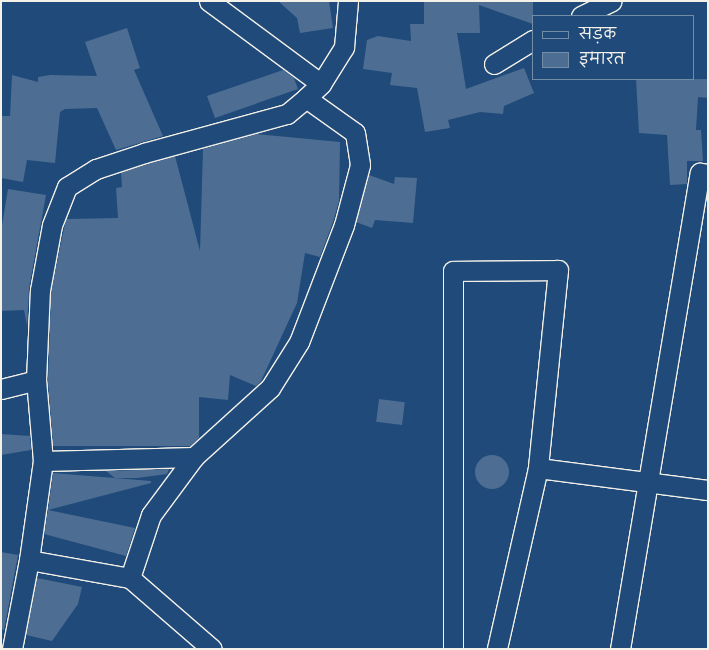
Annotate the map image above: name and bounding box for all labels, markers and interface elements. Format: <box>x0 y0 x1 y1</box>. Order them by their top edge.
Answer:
legend <box>532 15 694 80</box>
text: सड़क <box>579 25 616 44</box>
text: इमारत <box>579 50 625 69</box>

